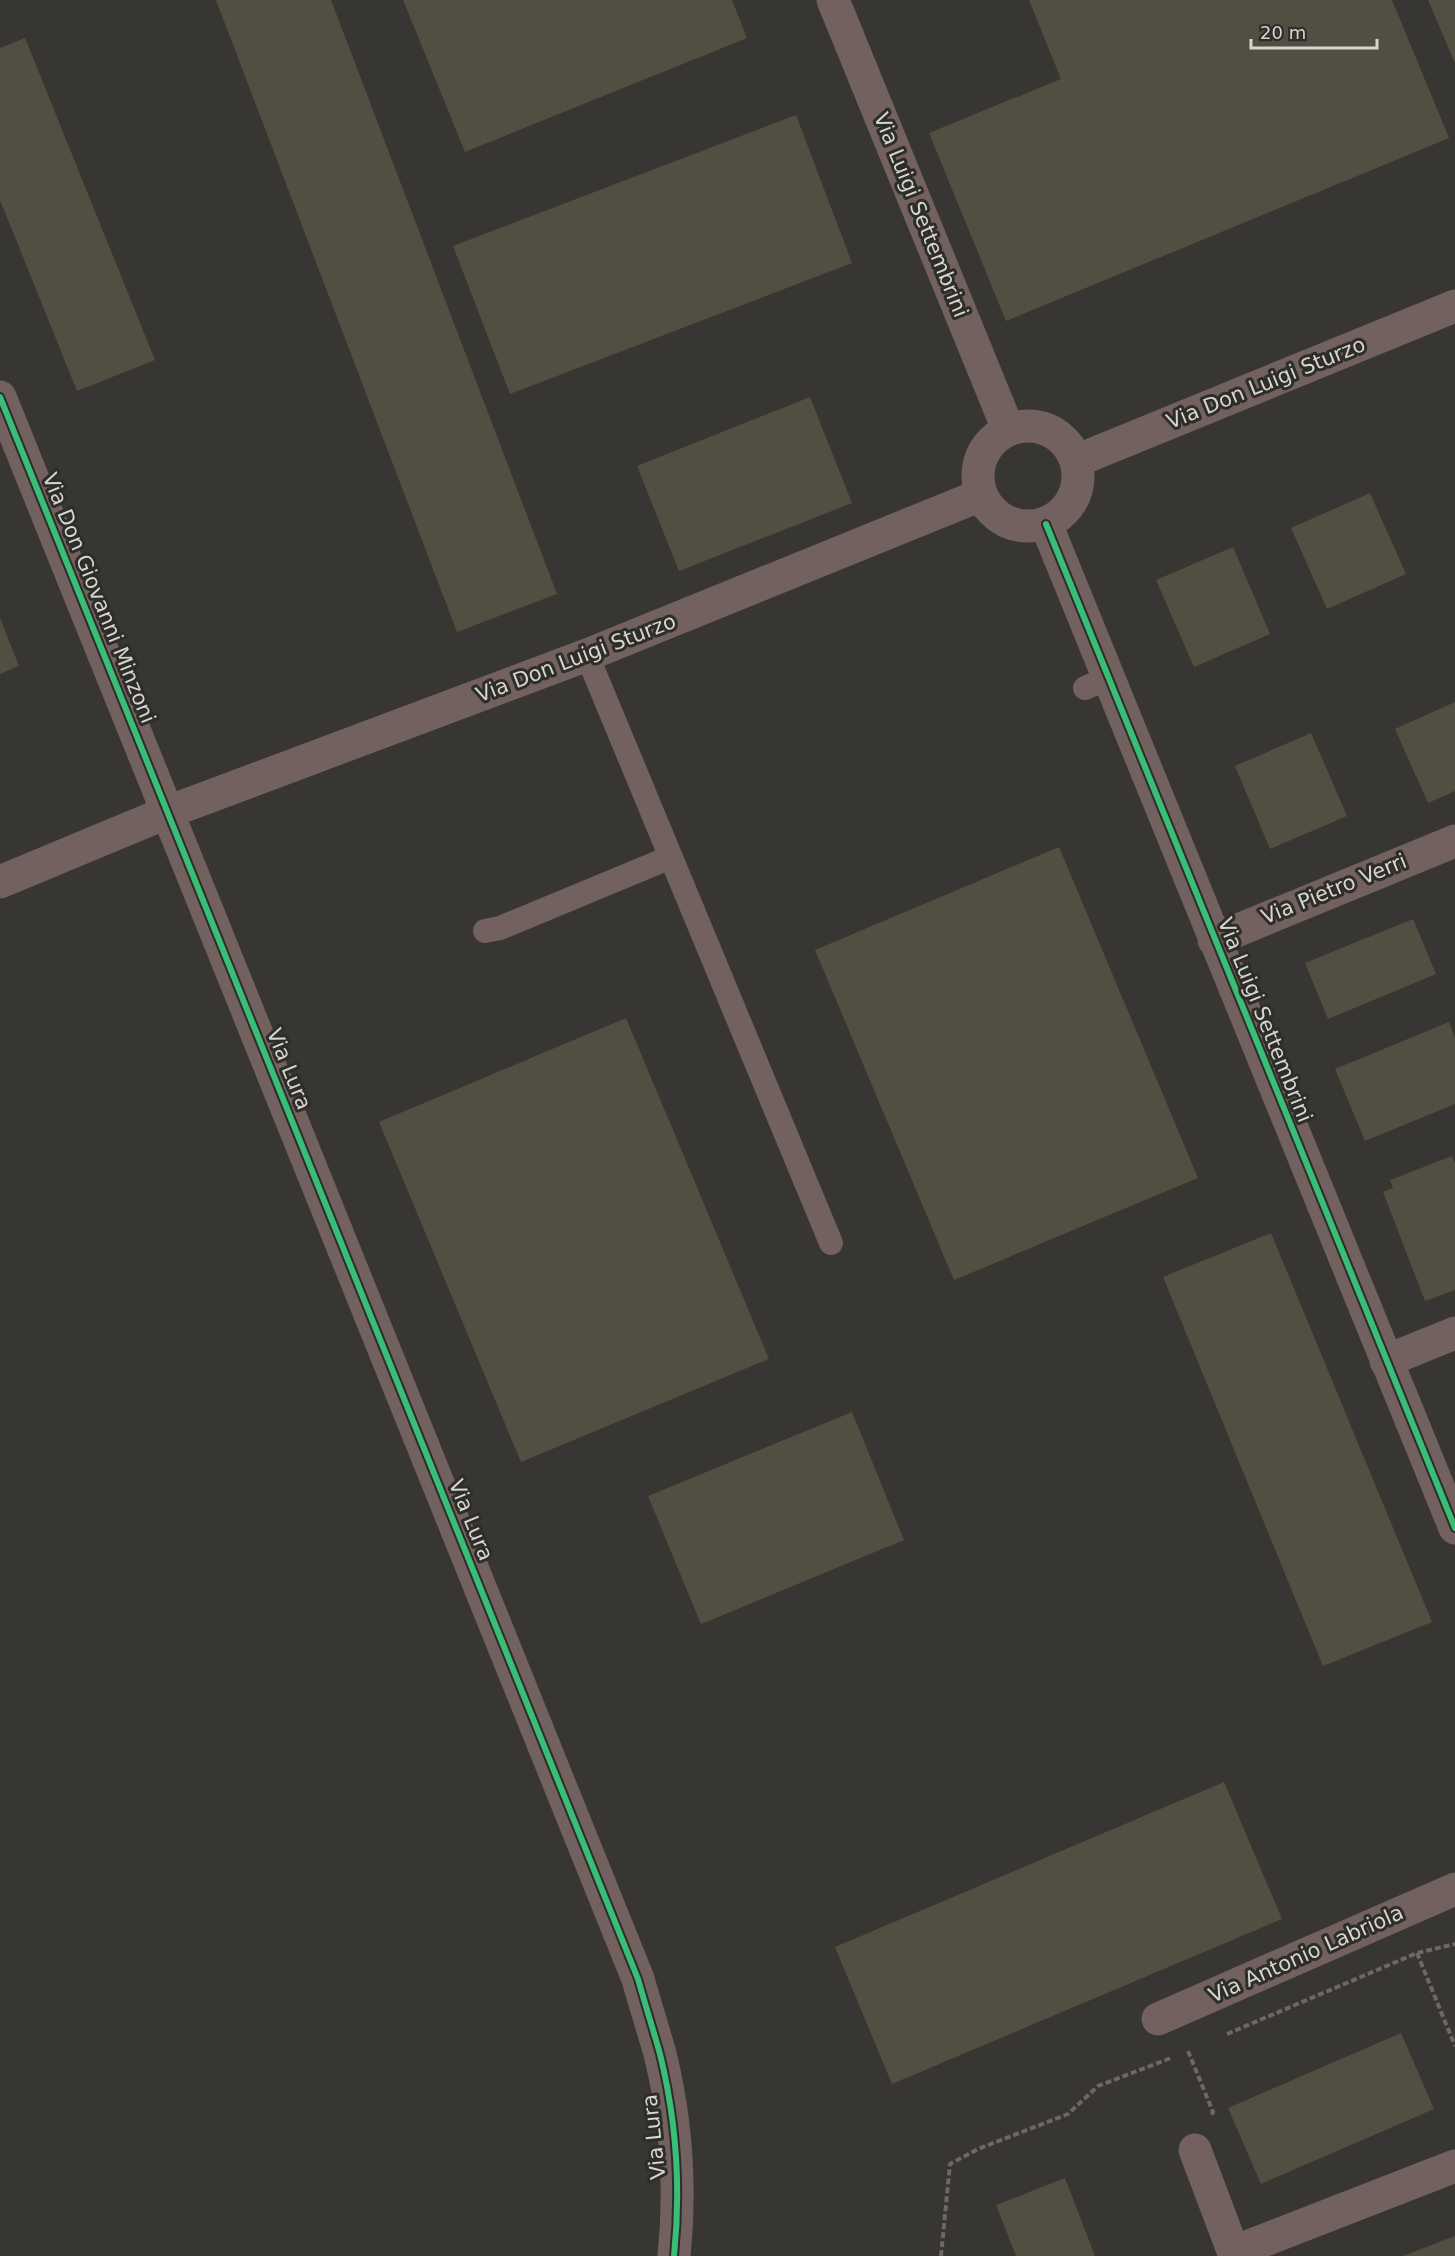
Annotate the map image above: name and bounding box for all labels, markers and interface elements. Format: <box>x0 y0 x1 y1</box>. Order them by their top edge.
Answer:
scale bar <box>1251 12 1377 50</box>
text: 20 m <box>1260 22 1306 43</box>
street label: Via Luigi Settembrini <box>869 109 973 321</box>
street label: Via Don Luigi Sturzo <box>1163 332 1369 434</box>
street label: Via Don Giovanni Minzoni <box>38 469 160 727</box>
street label: Via Don Luigi Sturzo <box>473 609 679 707</box>
street label: Via Pietro Verri <box>1258 849 1410 929</box>
street label: Via Luigi Settembrini <box>1213 914 1317 1126</box>
street label: Via Lura <box>262 1025 316 1113</box>
street label: Via Lura <box>444 1476 498 1564</box>
street label: Via Antonio Labriola <box>1205 1900 1407 2008</box>
street label: Via Lura <box>638 2093 670 2181</box>

